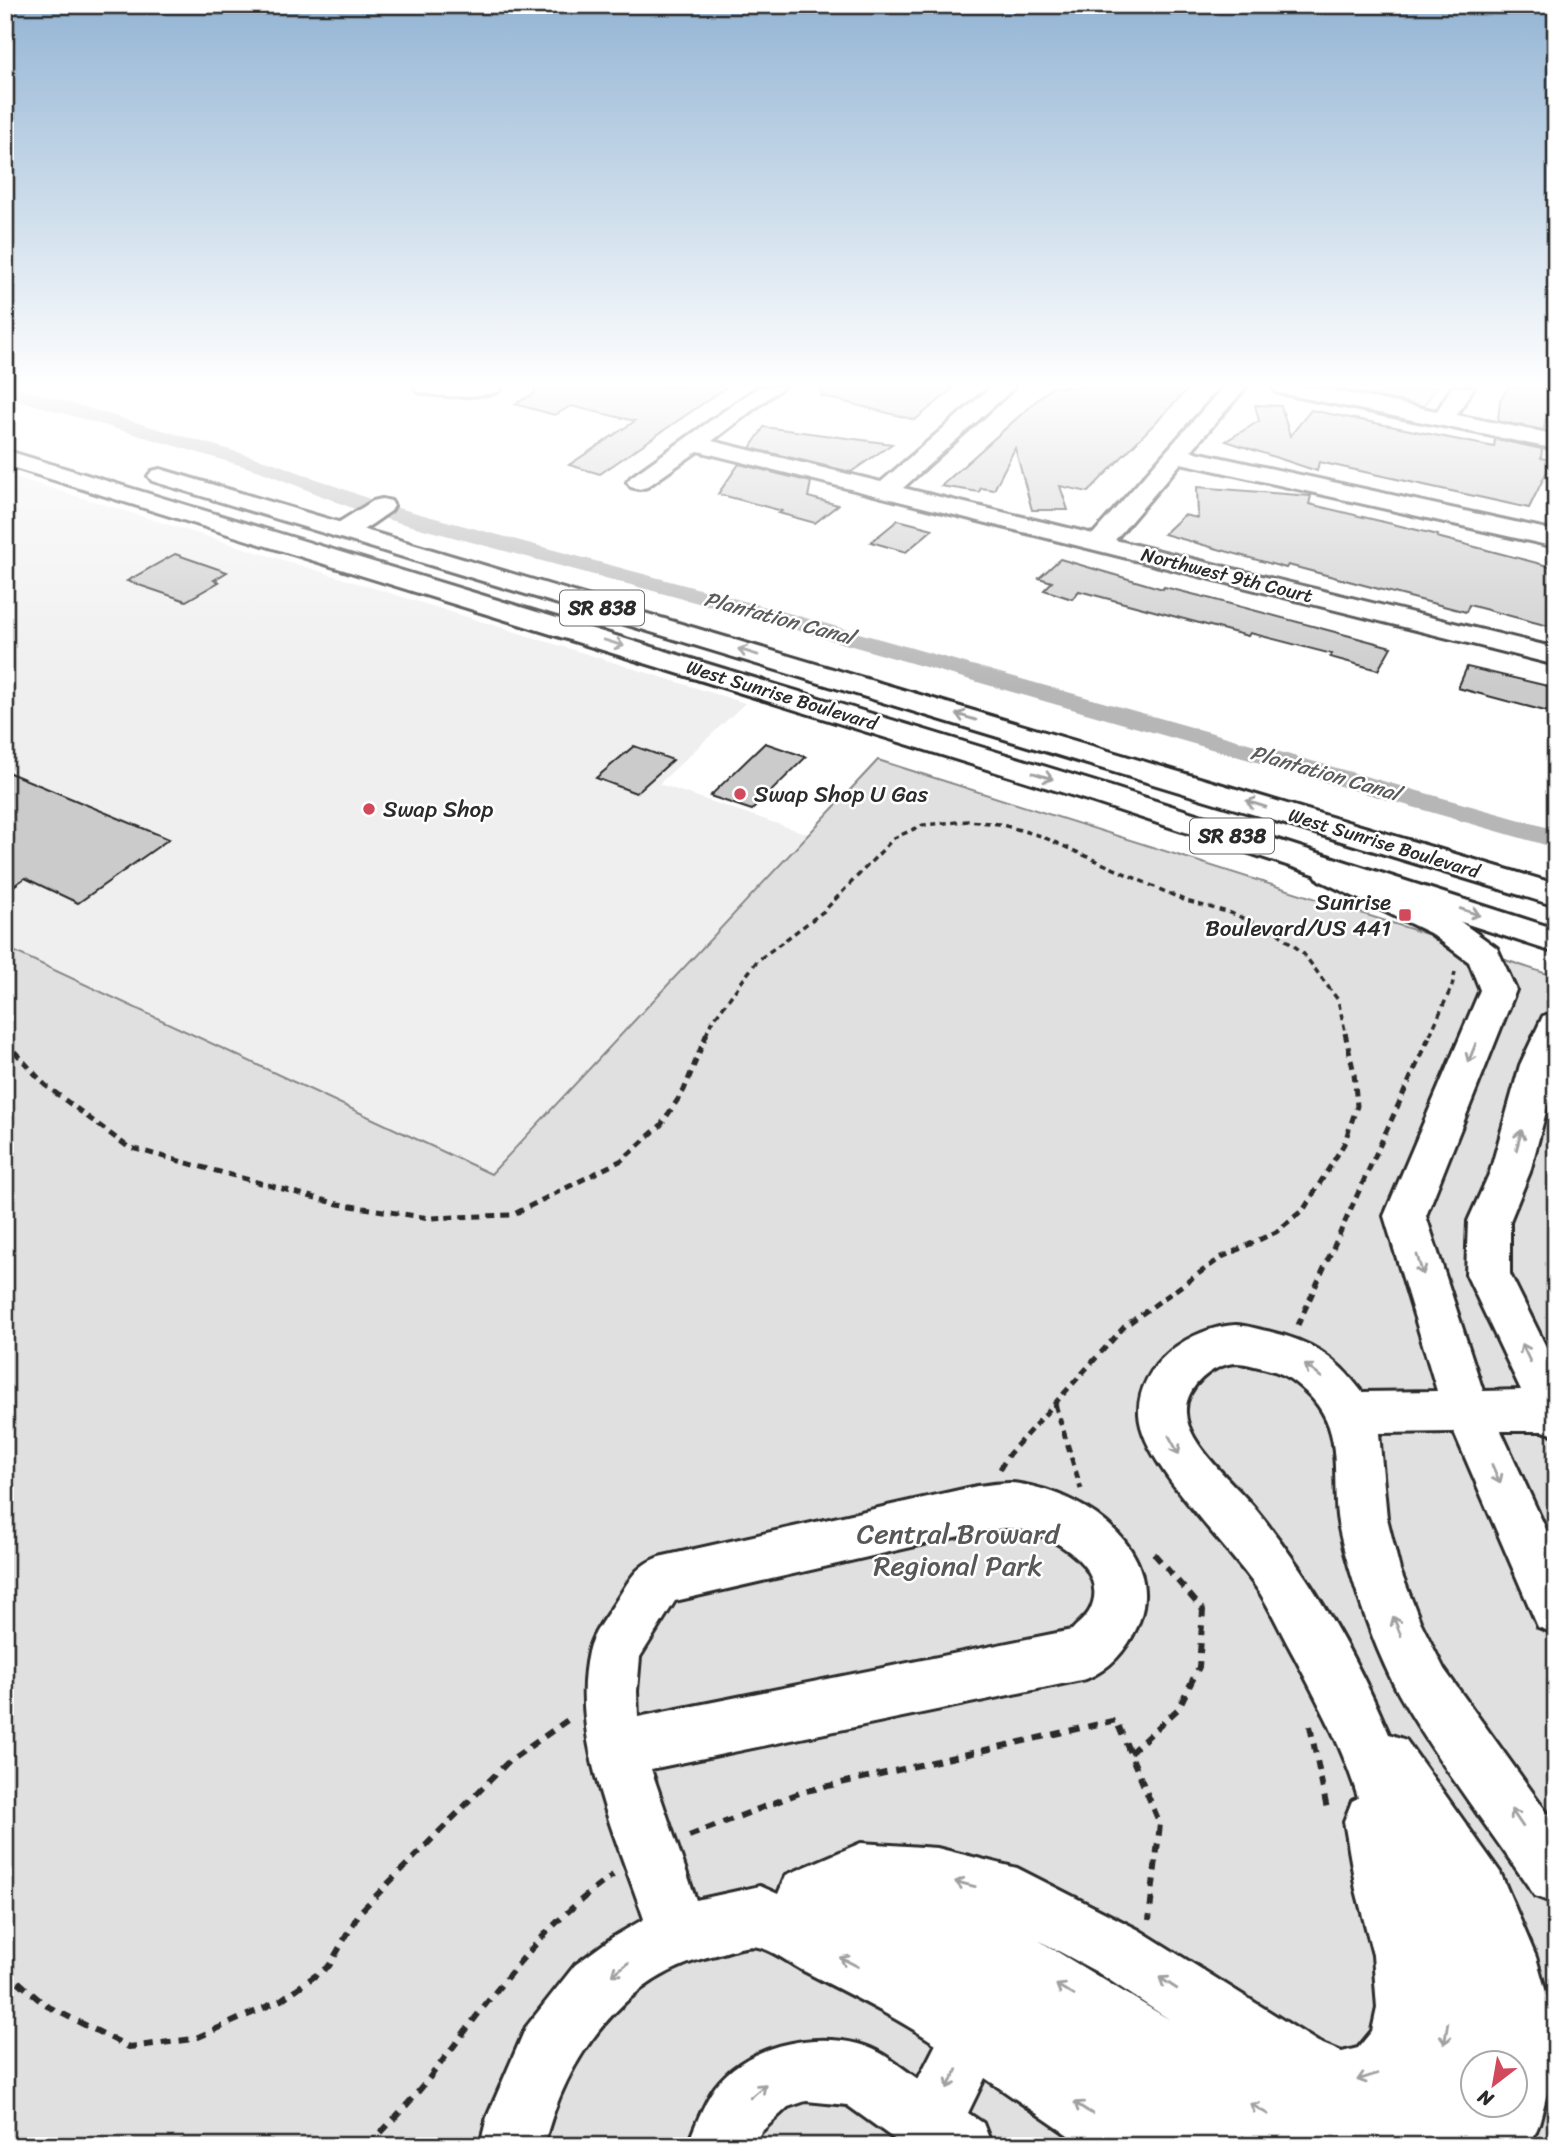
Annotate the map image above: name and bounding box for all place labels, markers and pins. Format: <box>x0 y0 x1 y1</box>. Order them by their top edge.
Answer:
place label: Swap Shop U Gas <box>754 774 928 815</box>
marker: Swap Shop U Gas <box>732 786 748 802</box>
place label: Swap Shop <box>383 789 493 830</box>
marker: Swap Shop <box>361 801 377 817</box>
place label: Sunrise Boulevard/US 441 <box>1205 882 1391 949</box>
marker: Sunrise Boulevard/US 441 <box>1397 907 1413 923</box>

